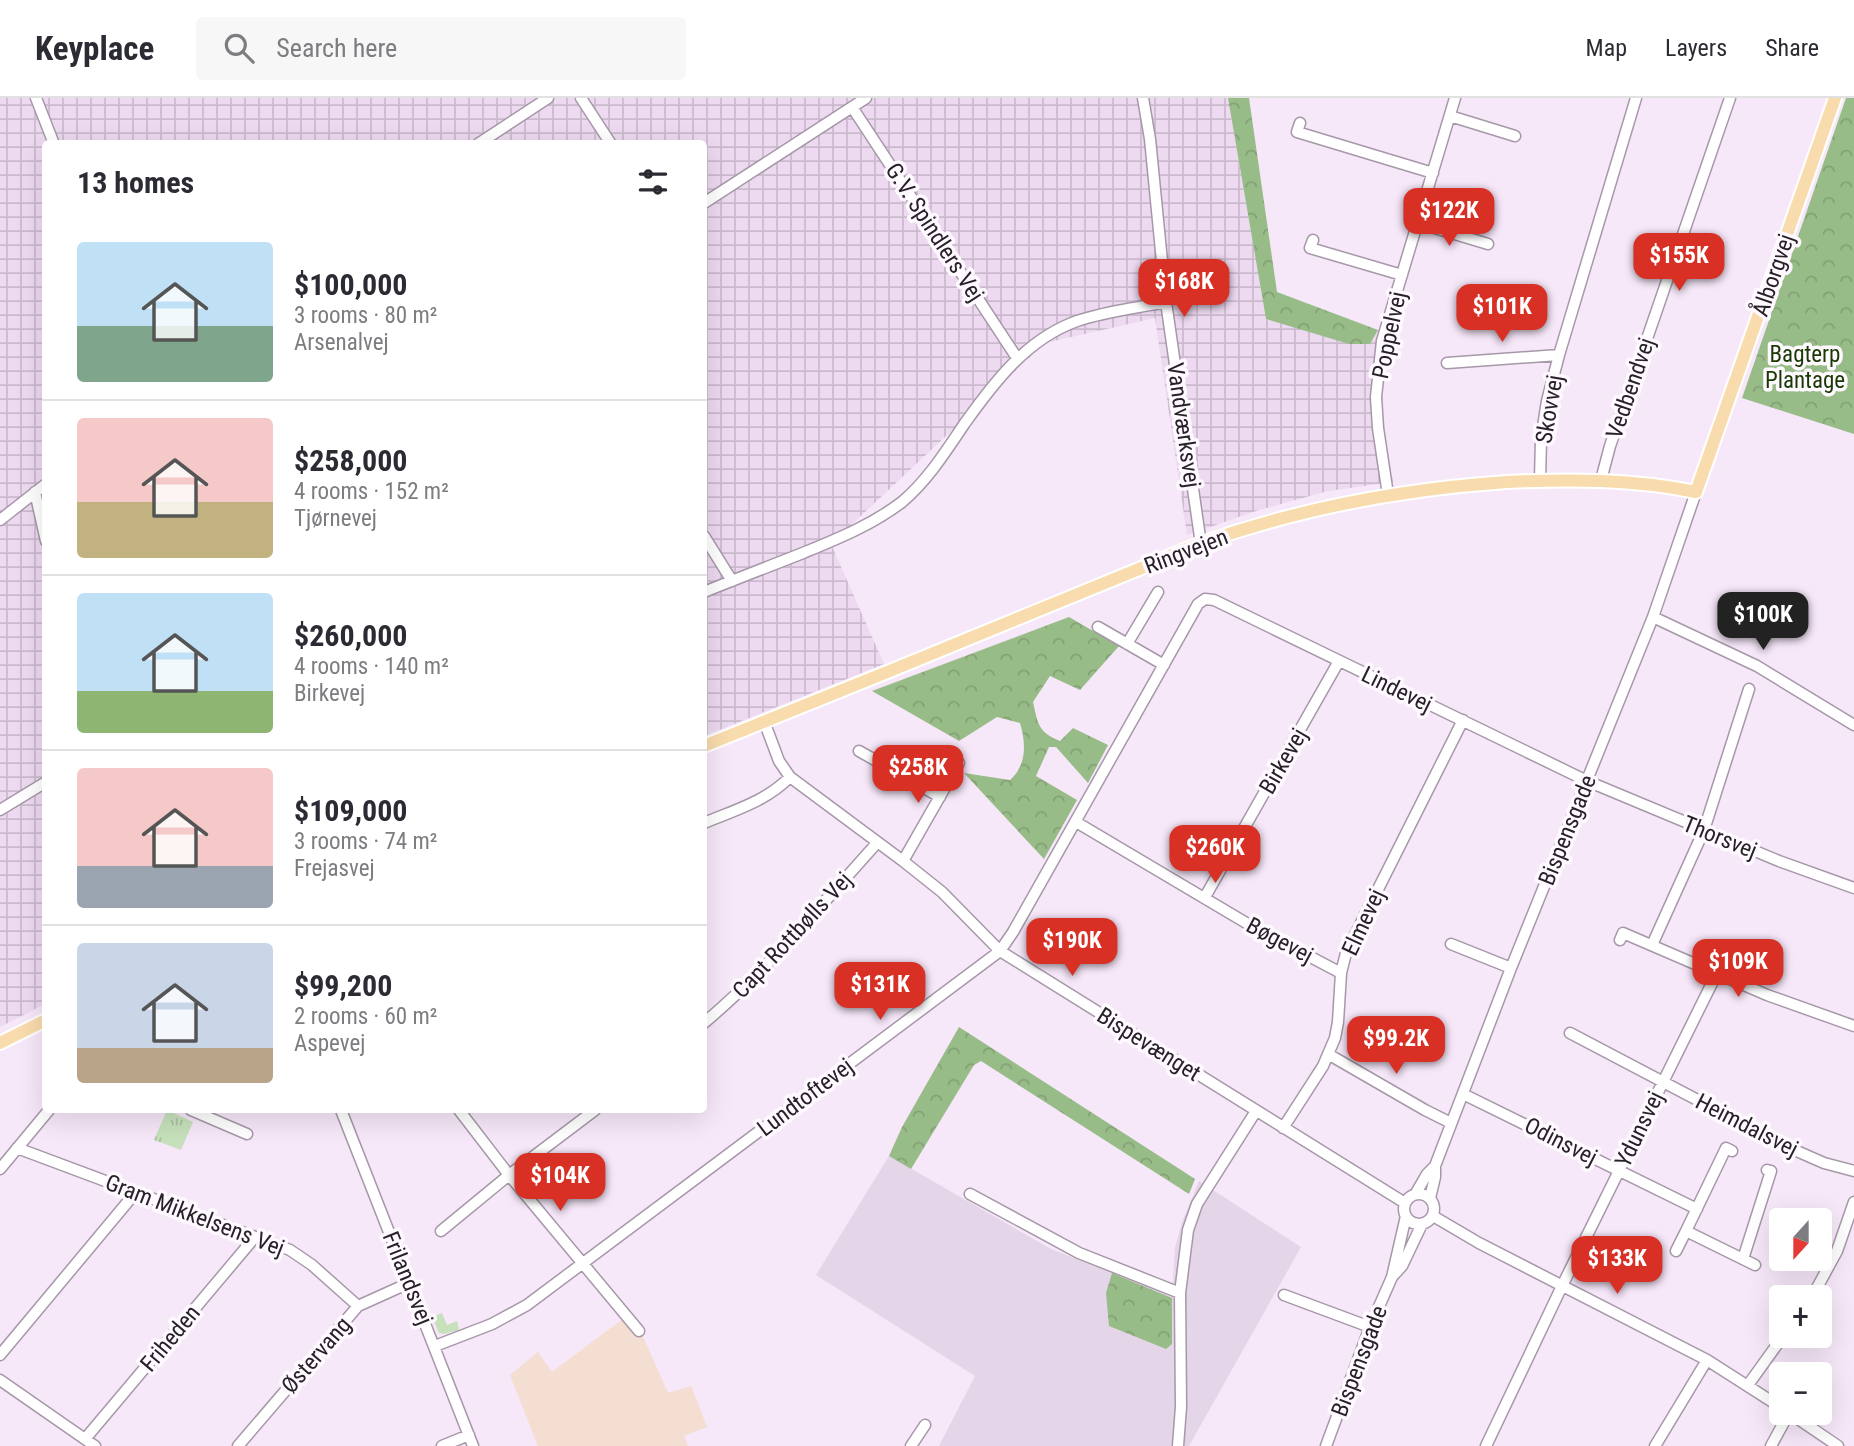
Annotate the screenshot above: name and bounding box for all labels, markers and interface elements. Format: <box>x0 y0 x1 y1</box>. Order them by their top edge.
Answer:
search box <box>196 17 686 80</box>
text: Keyplace <box>35 29 154 68</box>
icon: search <box>220 29 258 67</box>
text: Search here <box>276 33 397 63</box>
text: Map <box>1586 34 1627 62</box>
text: Layers <box>1665 34 1727 62</box>
text: Share <box>1765 34 1819 62</box>
street label: G.V. Spindlers Vej <box>880 158 989 307</box>
icon: filters <box>634 163 672 201</box>
text: 13 homes <box>77 165 194 200</box>
pin: $122K <box>1400 188 1498 248</box>
text: $122K <box>1419 197 1479 224</box>
street label: Ålborgvej <box>1745 230 1800 320</box>
pin: $155K <box>1630 234 1728 293</box>
text: $155K <box>1649 242 1709 269</box>
pin: $168K <box>1135 260 1233 319</box>
text: $100,000 <box>294 267 407 302</box>
text: $168K <box>1154 268 1214 295</box>
icon: home <box>133 270 217 354</box>
pin: $101K <box>1453 285 1551 344</box>
street label: Poppelvej <box>1367 289 1412 381</box>
text: $101K <box>1472 293 1532 320</box>
text: 3 rooms · 80 m² <box>294 302 437 329</box>
text: Arsenalvej <box>294 329 389 356</box>
street label: Vedbendvej <box>1601 334 1660 442</box>
park label: Bagterp Plantage <box>1765 341 1845 394</box>
street label: Vandværksvej <box>1161 361 1206 489</box>
street label: Skovvej <box>1530 373 1569 445</box>
text: $258,000 <box>294 443 407 478</box>
icon: home <box>133 446 217 530</box>
text: 4 rooms · 152 m² <box>294 478 449 505</box>
text: Tjørnevej <box>294 505 377 532</box>
street label: Ringvejen <box>1140 523 1232 580</box>
pin: $100K <box>1714 592 1812 652</box>
text: $100K <box>1733 601 1793 628</box>
text: $260,000 <box>294 618 407 653</box>
icon: home <box>133 621 217 705</box>
text: 4 rooms · 140 m² <box>294 653 449 680</box>
street label: Lindevej <box>1357 661 1436 718</box>
text: Birkevej <box>294 680 365 707</box>
street label: Birkevej <box>1254 724 1313 799</box>
pin: $258K <box>869 746 967 805</box>
text: $258K <box>888 754 948 781</box>
street label: Bispensgade <box>1533 771 1602 889</box>
text: $109,000 <box>294 793 407 828</box>
icon: home <box>133 796 217 880</box>
street label: Thorsvej <box>1679 810 1761 865</box>
pin: $260K <box>1166 826 1264 885</box>
text: 3 rooms · 74 m² <box>294 828 437 855</box>
text: $260K <box>1185 834 1245 861</box>
text: Frejasvej <box>294 855 375 882</box>
street label: Capt Rottbølls Vej <box>727 867 858 1004</box>
street label: Elmevej <box>1336 885 1391 960</box>
street label: Bøgevej <box>1242 912 1318 969</box>
pin: $190K <box>1023 918 1121 978</box>
text: $190K <box>1042 927 1102 954</box>
pin: $109K <box>1689 940 1787 999</box>
text: $109K <box>1708 948 1768 975</box>
pin: $131K <box>831 962 929 1022</box>
text: $99,200 <box>294 968 392 1003</box>
icon: home <box>133 971 217 1055</box>
text: $131K <box>850 971 910 998</box>
street label: Bispevænget <box>1092 1002 1205 1087</box>
text: 2 rooms · 60 m² <box>294 1003 437 1030</box>
pin: $99.2K <box>1339 1016 1453 1076</box>
text: $99.2K <box>1363 1025 1429 1052</box>
text: Aspevej <box>294 1030 365 1057</box>
street label: Lundtoftevej <box>752 1053 858 1142</box>
street label: Ydunsvej <box>1610 1087 1669 1172</box>
street label: Heimdalsvej <box>1691 1088 1803 1163</box>
street label: Odinsvej <box>1520 1112 1602 1171</box>
pin: $104K <box>511 1154 609 1213</box>
text: $104K <box>530 1162 590 1189</box>
street label: Gram Mikkelsens Vej <box>102 1169 288 1262</box>
north arrow <box>1769 1208 1832 1270</box>
map controls <box>1769 1208 1832 1425</box>
street label: Frilandsvej <box>377 1228 438 1329</box>
pin: $133K <box>1568 1236 1666 1296</box>
text: $133K <box>1587 1245 1647 1272</box>
button: + <box>1769 1285 1832 1348</box>
street label: Friheden <box>135 1300 206 1377</box>
street label: Bispensgade <box>1326 1302 1393 1420</box>
street label: Østervang <box>276 1312 357 1399</box>
button: − <box>1769 1362 1832 1425</box>

